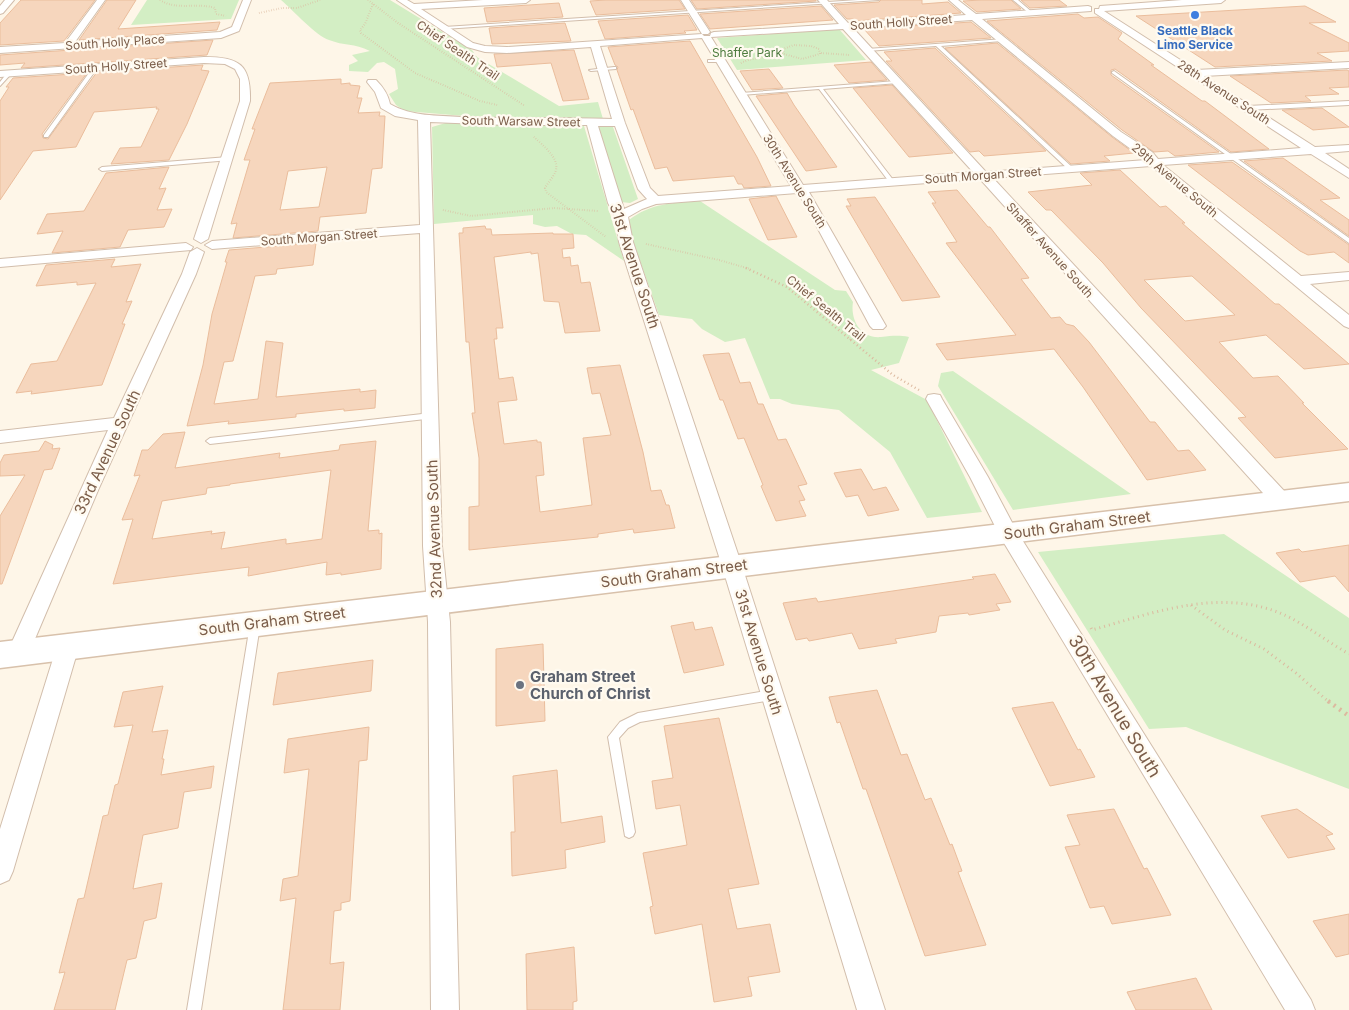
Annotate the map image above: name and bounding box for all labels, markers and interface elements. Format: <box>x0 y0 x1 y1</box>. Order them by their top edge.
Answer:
marker: Seattle Black Limo Service <box>1189 9 1201 21</box>
street label: South Holly Street <box>849 11 953 33</box>
street label: Chief Sealth Trail <box>414 17 502 83</box>
place label: Seattle Black Limo Service <box>1157 23 1233 52</box>
street label: South Holly Place <box>65 31 165 53</box>
park label: Shaffer Park <box>712 45 782 60</box>
street label: South Holly Street <box>64 55 168 77</box>
street label: 28th Avenue South <box>1175 56 1273 128</box>
street label: South Warsaw Street <box>461 112 581 130</box>
street label: 30th Avenue South <box>760 131 830 231</box>
street label: 29th Avenue South <box>1129 140 1221 220</box>
street label: South Morgan Street <box>924 163 1042 187</box>
street label: Shaffer Avenue South <box>1003 199 1097 301</box>
street label: 31st Avenue South <box>606 201 664 331</box>
street label: South Morgan Street <box>260 225 378 249</box>
street label: Chief Sealth Trail <box>784 272 868 344</box>
street label: 33rd Avenue South <box>70 387 144 517</box>
street label: 32nd Avenue South <box>422 459 446 599</box>
street label: South Graham Street <box>1003 507 1152 543</box>
street label: South Graham Street <box>600 555 749 591</box>
street label: 31st Avenue South <box>731 587 787 717</box>
street label: South Graham Street <box>198 603 347 639</box>
street label: 30th Avenue South <box>1064 631 1166 781</box>
place label: Graham Street Church of Christ <box>530 667 651 703</box>
marker: Graham Street Church of Christ <box>514 679 526 691</box>

